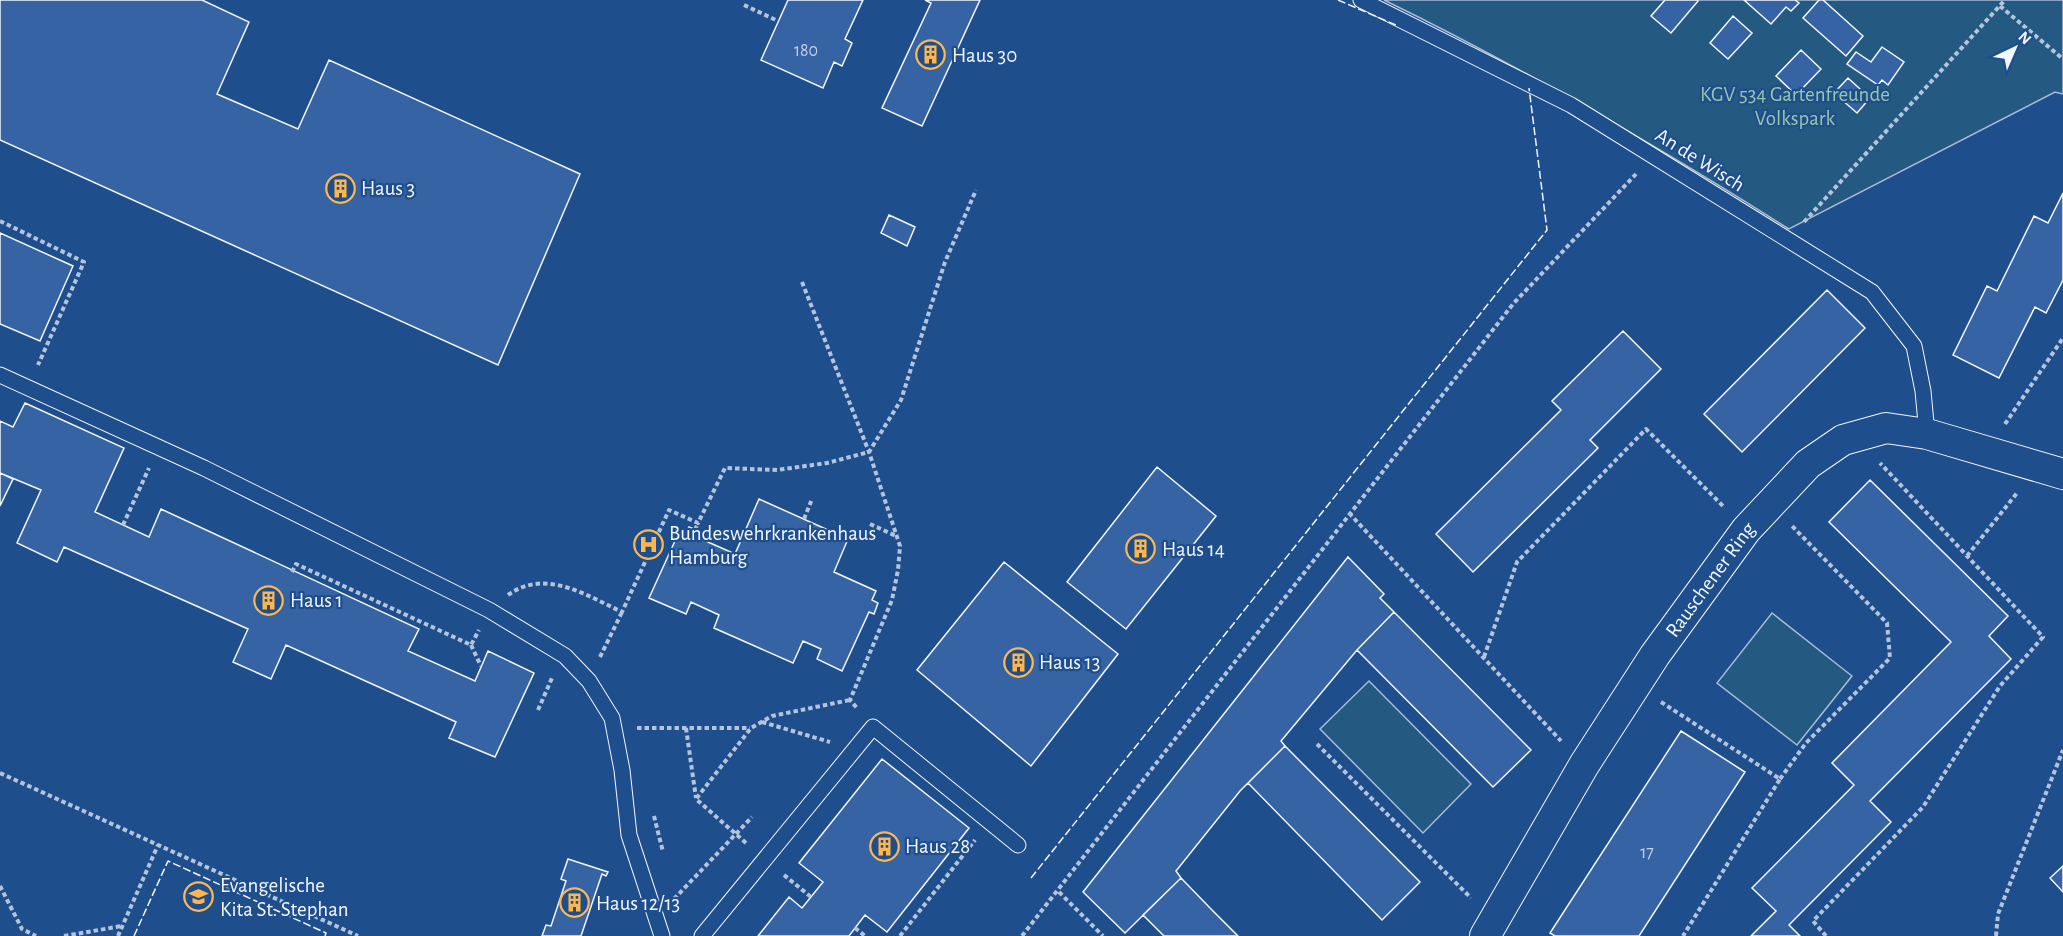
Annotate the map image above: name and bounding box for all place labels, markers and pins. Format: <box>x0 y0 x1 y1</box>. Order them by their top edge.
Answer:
building icon: Haus 30 <box>915 39 947 71</box>
place label: Haus 30 <box>952 45 1017 66</box>
building icon: Haus 3 <box>324 172 356 204</box>
place label: Haus 3 <box>361 178 415 199</box>
place label: Bundeswehrkrankenhaus Hamburg <box>669 523 876 568</box>
hospital icon: Bundeswehrkrankenhaus Hamburg <box>632 529 664 561</box>
building icon: Haus 14 <box>1125 533 1157 565</box>
place label: Haus 14 <box>1162 539 1225 560</box>
building icon: Haus 1 <box>253 584 285 616</box>
place label: Haus 1 <box>290 590 343 611</box>
building icon: Haus 13 <box>1002 646 1034 678</box>
place label: Haus 13 <box>1039 652 1100 673</box>
building icon: Haus 28 <box>868 830 900 862</box>
place label: Haus 28 <box>905 836 970 857</box>
place label: Evangelische Kita St. Stephan <box>220 875 349 920</box>
school or university icon: Evangelische Kita St. Stephan <box>183 881 215 913</box>
building icon: Haus 12/13 <box>559 887 591 919</box>
place label: Haus 12/13 <box>596 893 680 914</box>

